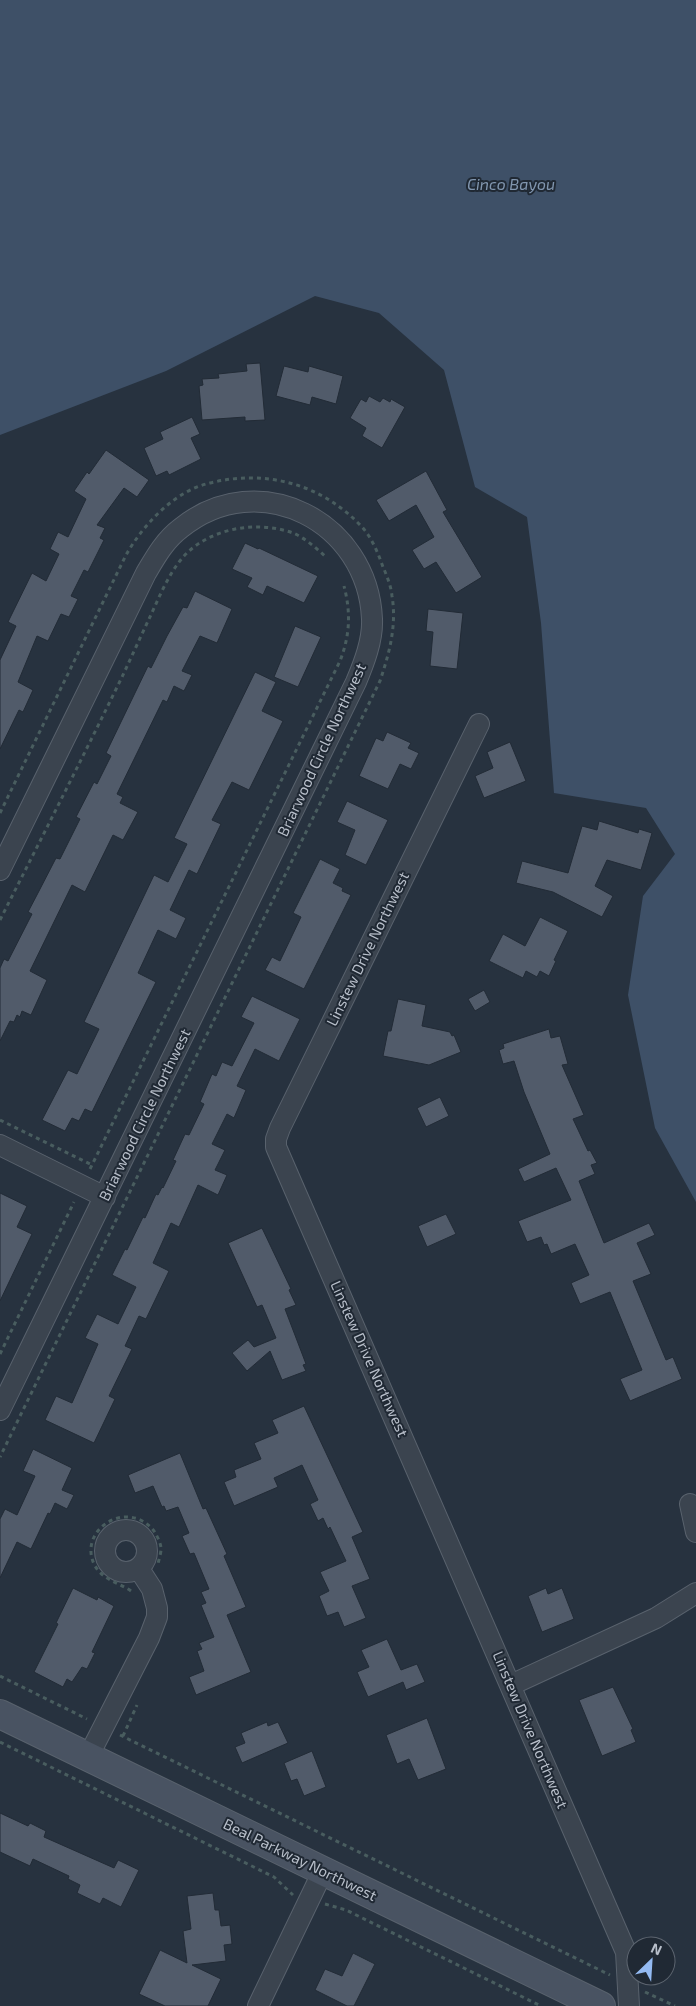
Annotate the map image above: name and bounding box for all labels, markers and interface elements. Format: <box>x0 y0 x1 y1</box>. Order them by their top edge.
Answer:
water label: Cinco Bayou <box>467 174 555 194</box>
street label: Briarwood Circle Northwest <box>273 660 369 839</box>
street label: Linstew Drive Northwest <box>322 868 412 1029</box>
street label: Briarwood Circle Northwest <box>95 1025 194 1203</box>
street label: Linstew Drive Northwest <box>327 1278 413 1440</box>
street label: Linstew Drive Northwest <box>490 1648 572 1811</box>
street label: Beal Parkway Northwest <box>221 1814 380 1904</box>
north arrow <box>626 1936 676 1986</box>
text: N <box>649 1939 665 1959</box>

